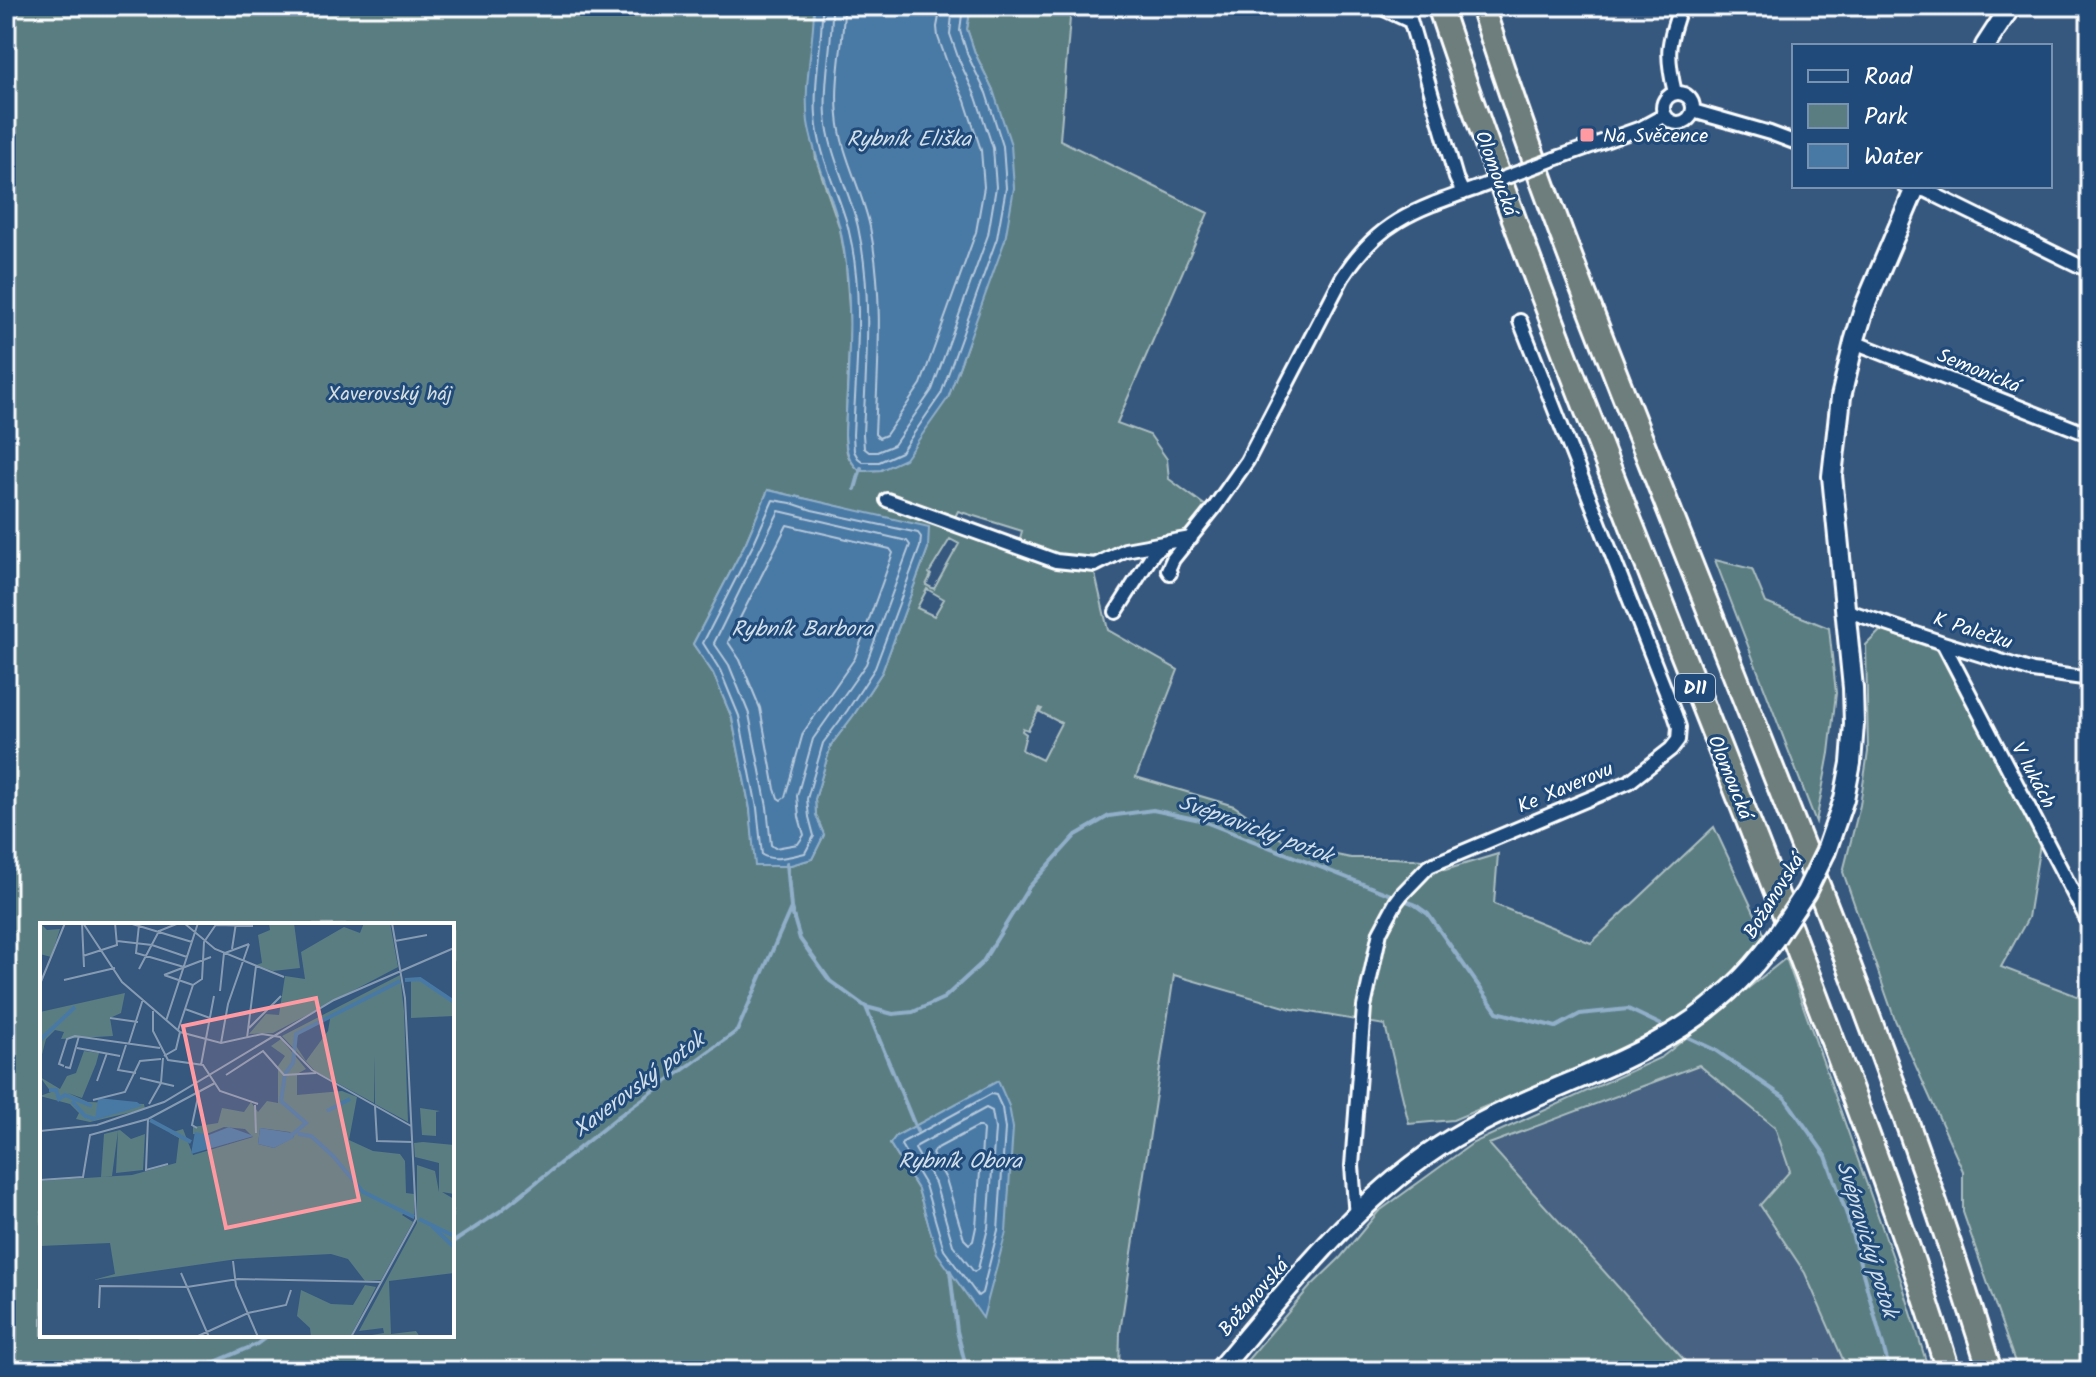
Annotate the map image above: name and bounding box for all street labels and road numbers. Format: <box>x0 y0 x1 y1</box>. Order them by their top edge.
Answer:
street label: Olomoucká <box>1465 127 1526 222</box>
street label: Semonická <box>1932 341 2026 404</box>
street label: K Palečku <box>1928 604 2017 660</box>
road number: D11 <box>1675 674 1715 702</box>
street label: Olomoucká <box>1698 731 1761 826</box>
street label: V lukách <box>2001 737 2063 815</box>
street label: Ke Xaverovu <box>1513 754 1619 823</box>
street label: Božanovská <box>1736 847 1814 946</box>
street label: Božanovská <box>1211 1251 1299 1345</box>

